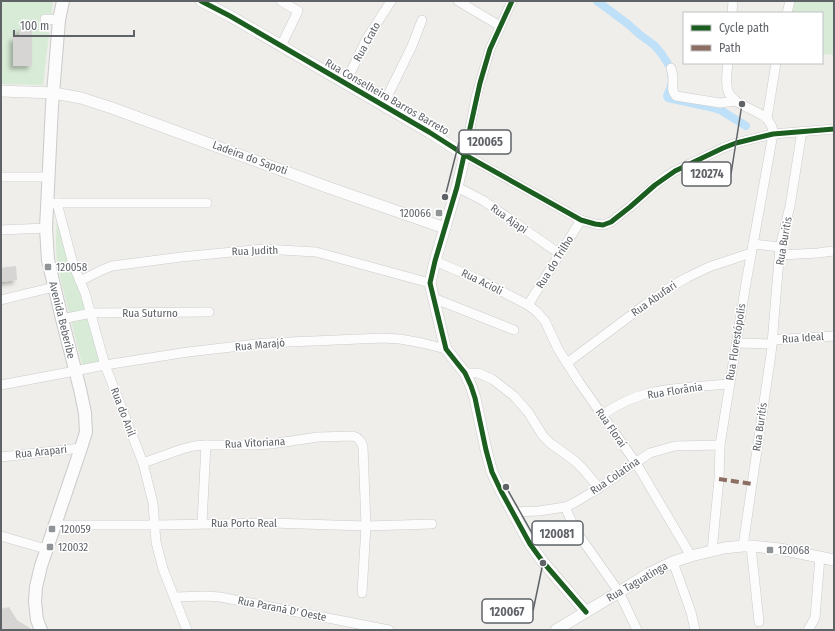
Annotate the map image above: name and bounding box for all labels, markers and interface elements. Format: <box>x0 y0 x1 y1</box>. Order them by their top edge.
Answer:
scale bar <box>14 12 134 38</box>
legend <box>683 12 823 64</box>
text: 100 m <box>20 19 49 33</box>
street label: Rua Crato <box>351 20 383 64</box>
text: Cycle path <box>719 21 769 35</box>
text: Path <box>719 41 741 55</box>
street label: Rua Conselheiro Barros Barreto <box>323 56 451 138</box>
callout: 120065 <box>459 130 511 154</box>
text: 120065 <box>467 135 503 149</box>
street label: Ladeira do Sapoti <box>211 138 289 178</box>
callout: 120274 <box>682 162 731 186</box>
text: 120274 <box>690 167 724 181</box>
street label: Rua Ajapi <box>488 202 530 237</box>
place label: 120066 <box>399 207 432 220</box>
marker: 120066 <box>434 208 444 218</box>
street label: Rua Buritis <box>773 215 795 266</box>
street label: Rua do Trilho <box>534 233 576 291</box>
street label: Rua Judith <box>232 244 278 258</box>
place label: 120058 <box>56 261 88 274</box>
marker: 120058 <box>43 262 53 272</box>
street label: Rua Acioli <box>459 266 505 298</box>
street label: Rua Abufari <box>629 279 679 319</box>
street label: Avenida Beberibe <box>46 280 78 360</box>
street label: Rua Florestópolis <box>723 302 749 382</box>
street label: Rua Suturno <box>122 307 178 320</box>
street label: Rua Ideal <box>782 330 825 346</box>
street label: Rua Marajó <box>234 336 286 354</box>
street label: Rua Florânia <box>646 380 704 402</box>
street label: Rua do Anil <box>108 386 138 438</box>
street label: Rua Buritís <box>750 401 770 452</box>
street label: Rua Floraí <box>593 406 629 450</box>
street label: Rua Vitoriana <box>224 435 286 451</box>
street label: Rua Arapari <box>14 443 68 461</box>
street label: Rua Colatina <box>588 455 642 497</box>
street label: Rua Porto Real <box>211 517 277 530</box>
callout: 120081 <box>532 521 583 545</box>
place label: 120059 <box>60 523 91 536</box>
marker: 120059 <box>47 524 57 534</box>
text: 120081 <box>540 527 574 541</box>
place label: 120032 <box>58 541 88 554</box>
marker: 120032 <box>45 542 55 552</box>
place label: 120068 <box>778 544 810 557</box>
marker: 120068 <box>765 545 775 555</box>
street label: Rua Taguatinga <box>604 559 670 605</box>
street label: Rua Paraná D' Oeste <box>237 594 327 624</box>
callout: 120067 <box>482 599 533 623</box>
text: 120067 <box>490 605 524 619</box>

